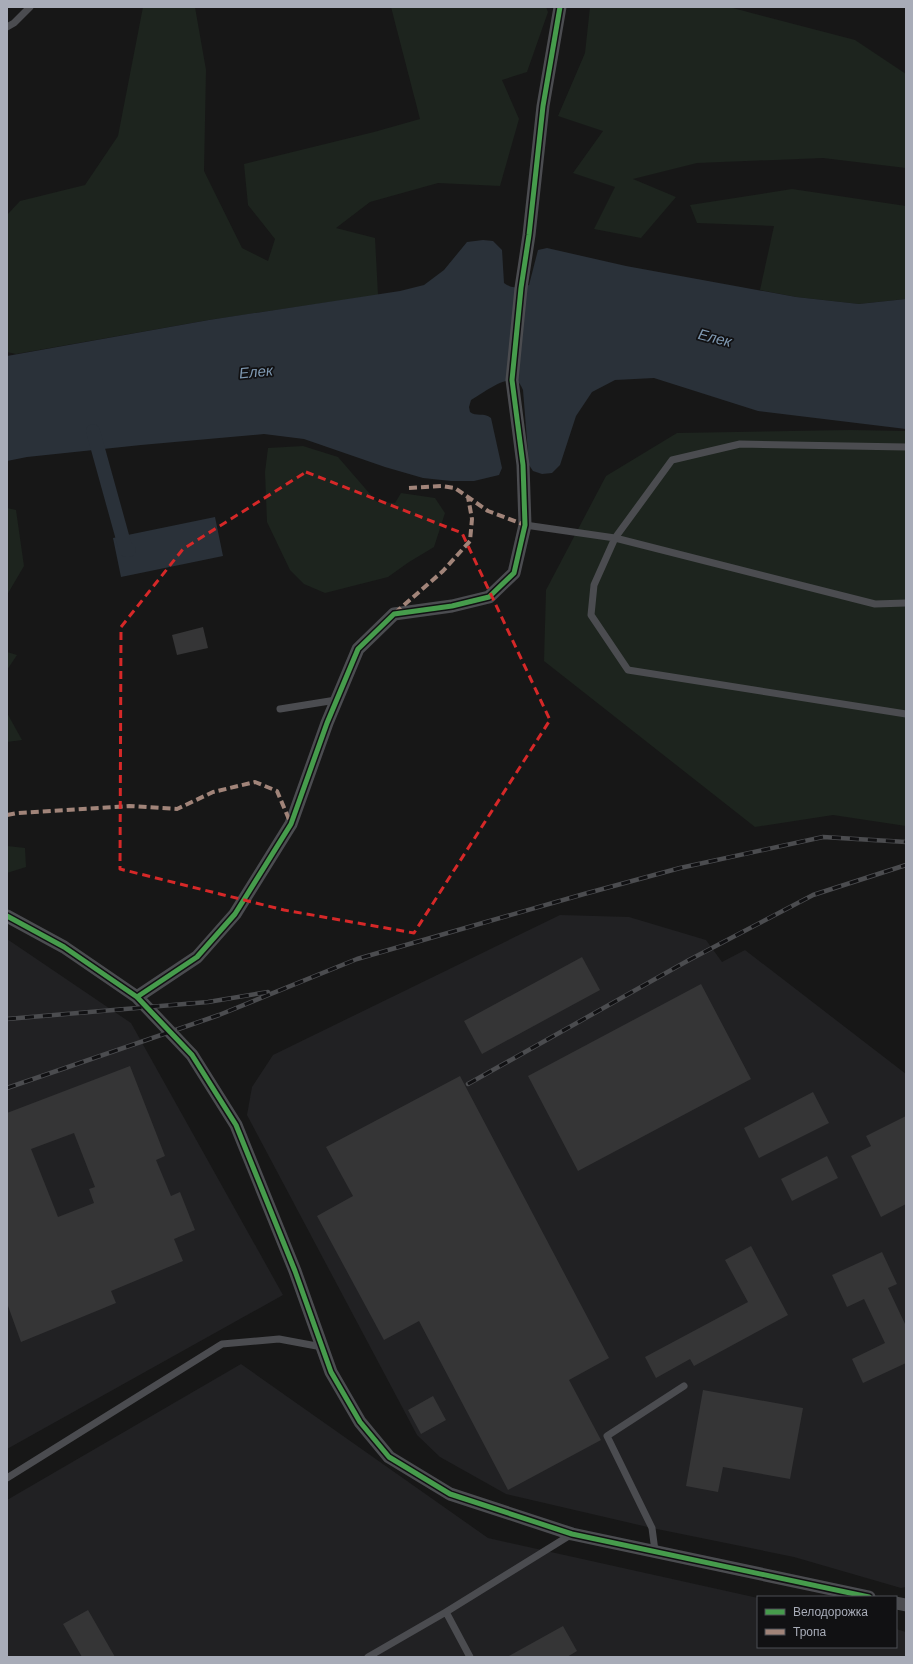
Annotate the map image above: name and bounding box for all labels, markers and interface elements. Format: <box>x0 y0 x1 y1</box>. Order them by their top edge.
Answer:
water label: Елек <box>696 325 735 351</box>
water label: Елек <box>238 361 275 382</box>
legend <box>757 1596 897 1648</box>
text: Велодорожка <box>793 1605 868 1619</box>
text: Тропа <box>793 1625 827 1639</box>

